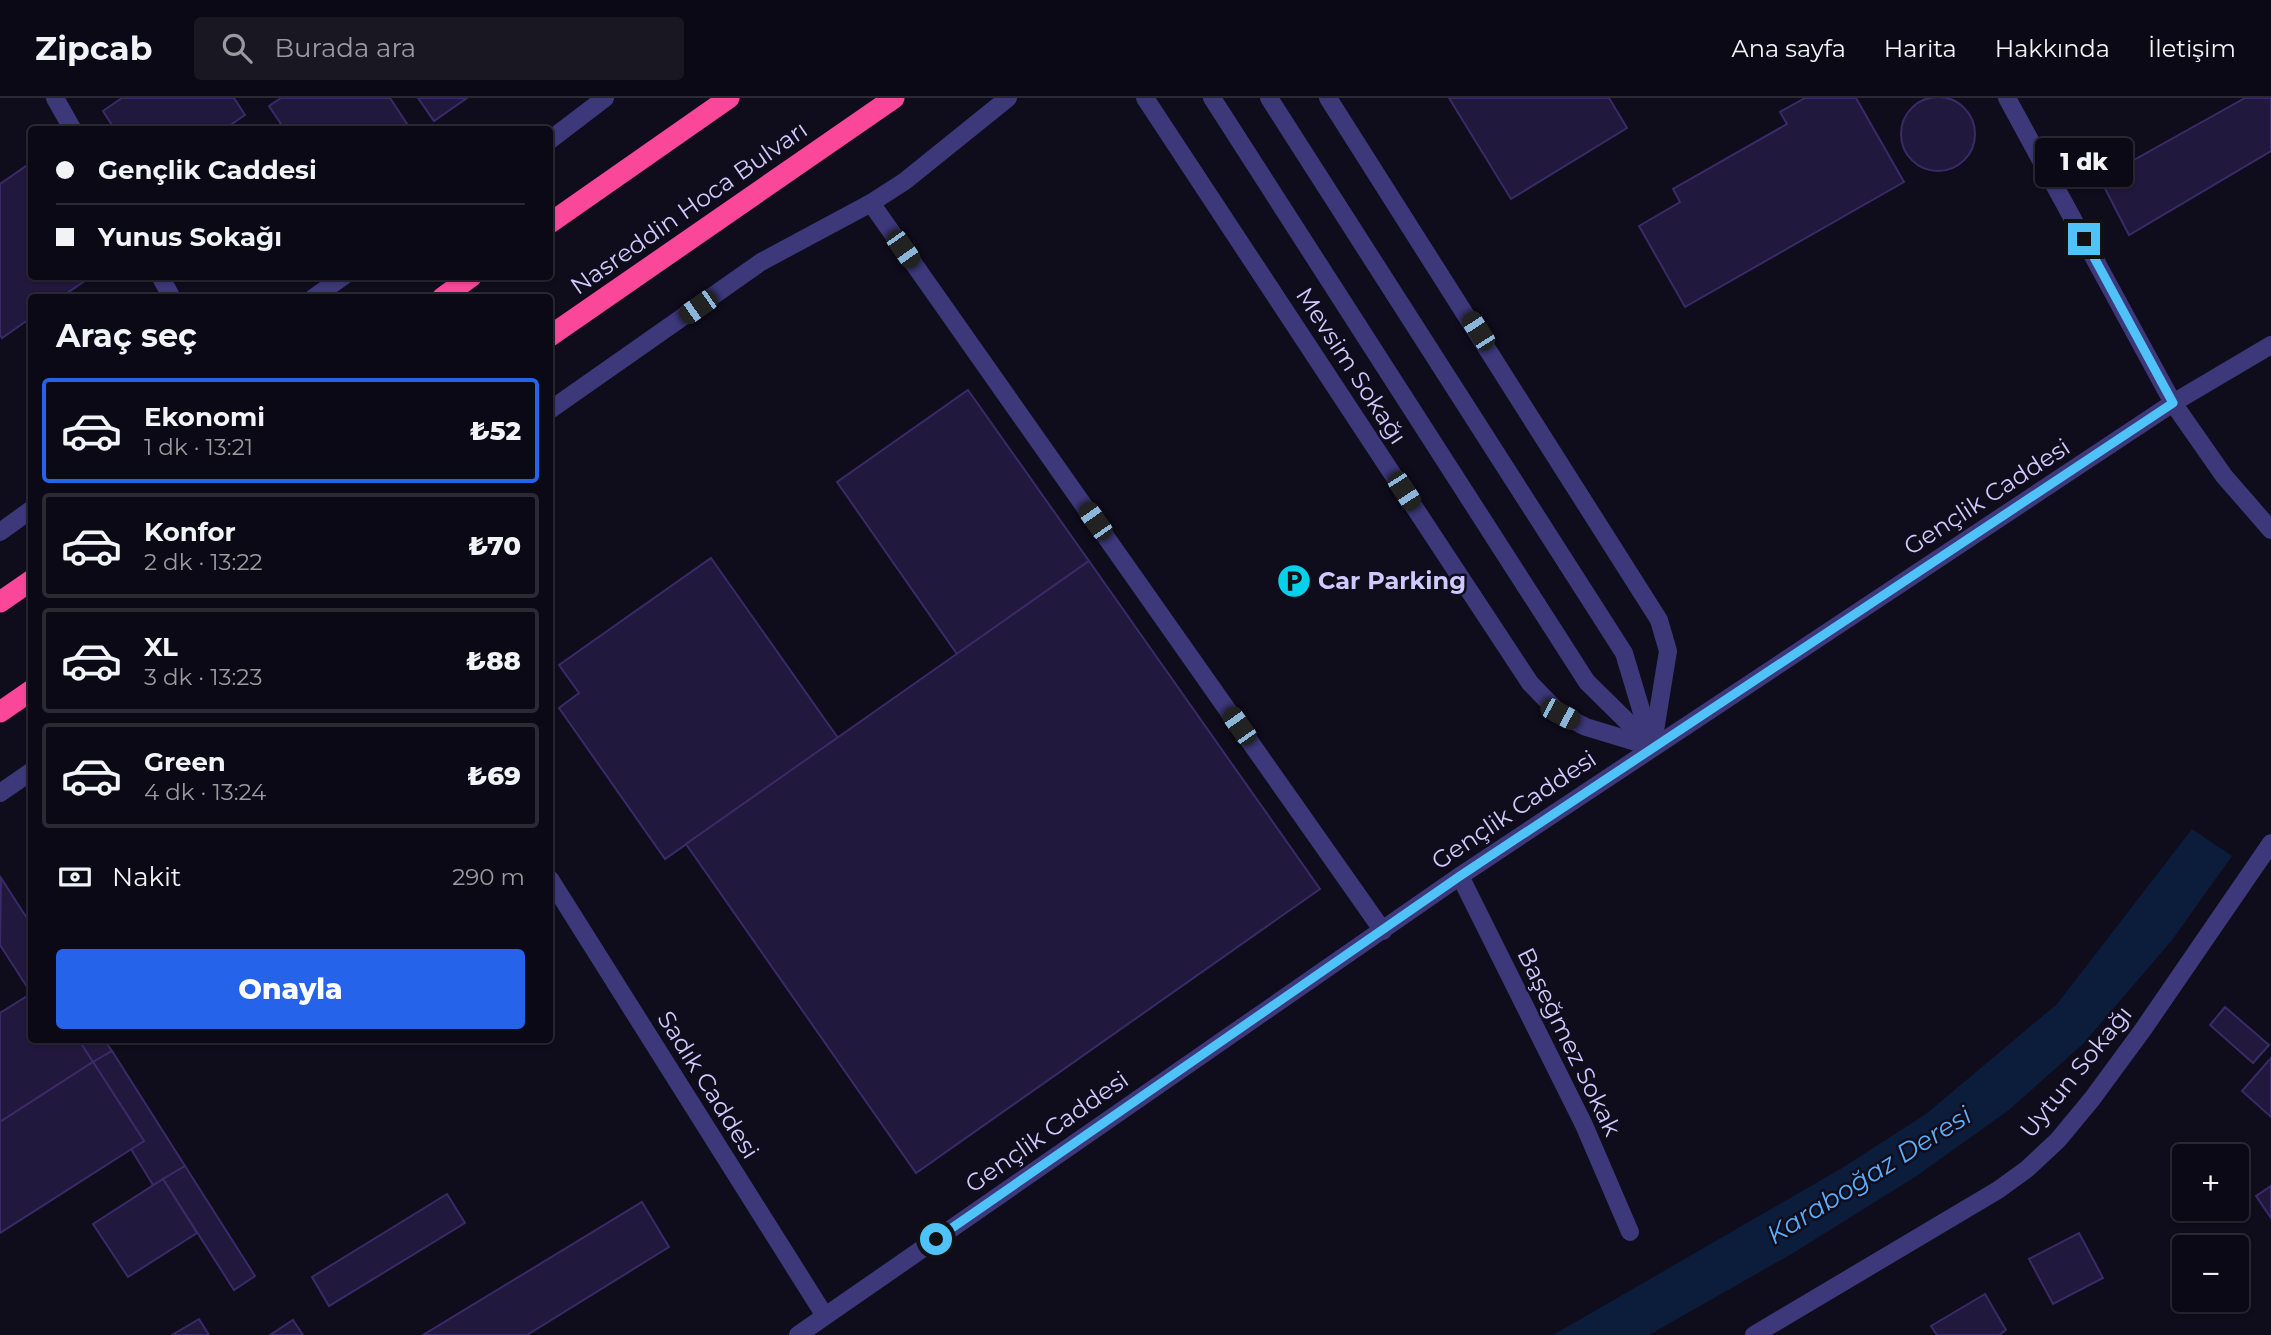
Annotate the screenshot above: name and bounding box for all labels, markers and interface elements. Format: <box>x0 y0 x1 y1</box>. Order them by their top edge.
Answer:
search box <box>194 17 684 80</box>
text: Zipcab <box>35 28 152 68</box>
icon: search <box>218 29 256 67</box>
text: Burada ara <box>274 32 416 64</box>
text: Ana sayfa <box>1731 34 1846 63</box>
text: Harita <box>1884 34 1957 63</box>
text: Hakkında <box>1995 34 2110 63</box>
text: İletişim <box>2148 34 2236 63</box>
street label: Nasreddin Hoca Bulvarı <box>565 115 813 300</box>
callout: 1 dk <box>2035 138 2133 186</box>
text: 1 dk <box>2060 148 2108 176</box>
text: Gençlik Caddesi <box>98 154 317 186</box>
text: Yunus Sokağı <box>98 221 282 253</box>
route end <box>2068 223 2100 255</box>
car <box>883 226 924 272</box>
street label: Mevsim Sokağı <box>1290 282 1413 449</box>
car <box>675 286 722 328</box>
car <box>1458 308 1499 354</box>
text: Araç seç <box>56 316 197 355</box>
icon: car <box>60 399 123 462</box>
text: Ekonomi <box>144 401 265 433</box>
text: ₺52 <box>470 415 521 447</box>
street label: Gençlik Caddesi <box>1898 432 2075 561</box>
text: 1 dk · 13:21 <box>144 433 253 461</box>
car <box>1384 468 1425 514</box>
car <box>1075 498 1116 544</box>
icon: car <box>60 514 123 577</box>
text: Konfor <box>144 516 236 548</box>
text: ₺70 <box>468 530 521 562</box>
text: 2 dk · 13:22 <box>144 548 263 576</box>
parking icon: Car Parking <box>1275 562 1313 600</box>
place label: Car Parking <box>1318 566 1466 595</box>
icon: car <box>60 629 123 692</box>
text: XL <box>144 631 178 663</box>
text: ₺88 <box>466 645 521 677</box>
text: 3 dk · 13:23 <box>144 663 262 691</box>
car <box>1537 695 1584 733</box>
car <box>1219 703 1260 749</box>
icon: car <box>60 744 123 807</box>
street label: Gençlik Caddesi <box>1426 744 1602 875</box>
text: Green <box>144 746 226 778</box>
text: ₺69 <box>467 760 521 792</box>
text: 4 dk · 13:24 <box>144 778 266 806</box>
icon: cash <box>56 858 94 896</box>
text: Nakit <box>112 861 181 893</box>
text: 290 m <box>452 863 525 891</box>
street label: Başeğmez Sokak <box>1511 943 1628 1141</box>
button: Onayla <box>56 949 525 1029</box>
street label: Uytun Sokağı <box>2014 1000 2138 1144</box>
street label: Sadık Caddesi <box>651 1006 765 1164</box>
street label: Gençlik Caddesi <box>960 1065 1134 1199</box>
water label: Karaboğaz Deresi <box>1761 1099 1977 1251</box>
map controls <box>2172 1144 2249 1312</box>
button: + <box>2172 1144 2249 1221</box>
route start <box>920 1223 952 1255</box>
button: − <box>2172 1235 2249 1312</box>

